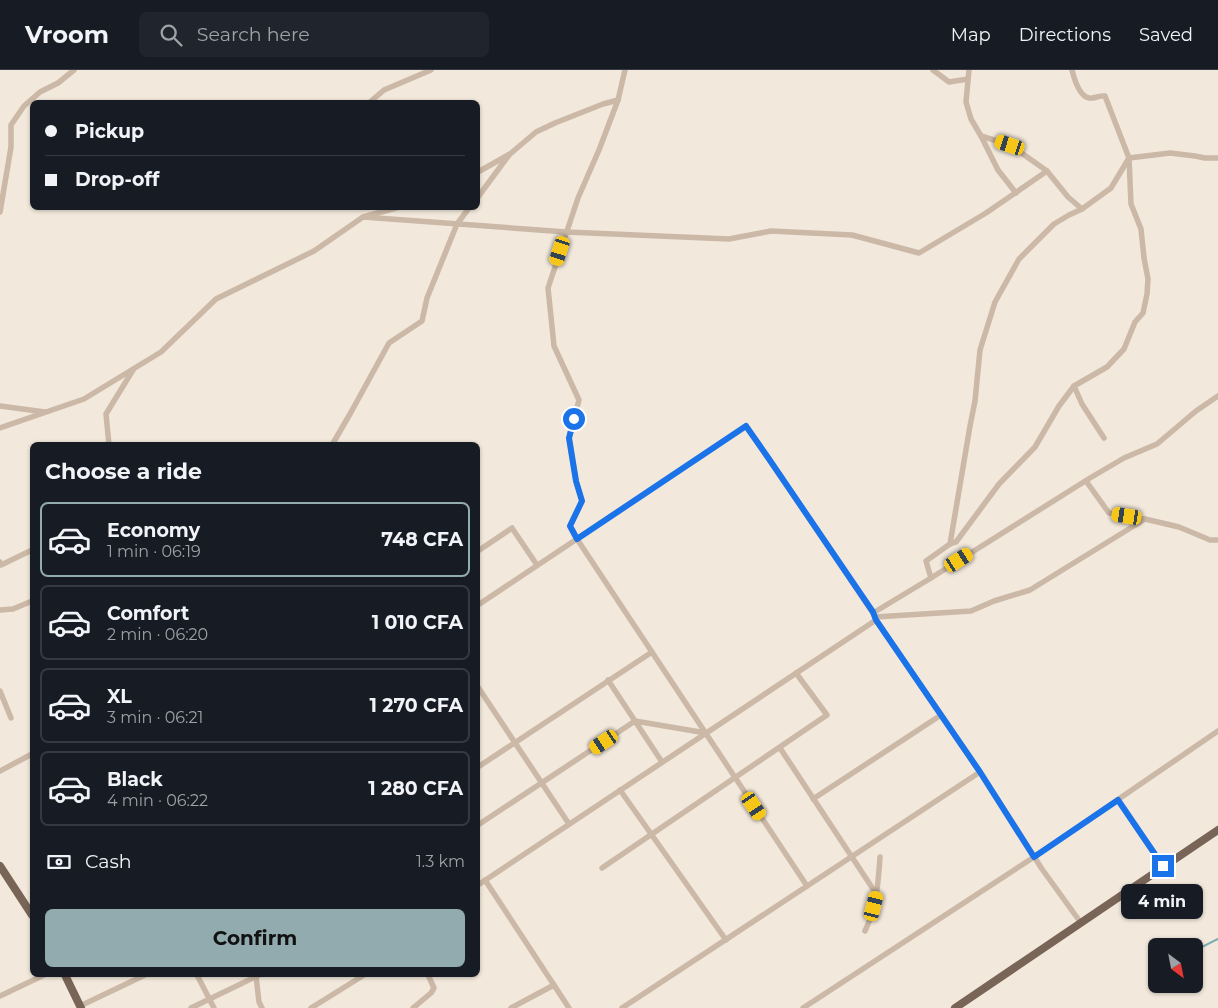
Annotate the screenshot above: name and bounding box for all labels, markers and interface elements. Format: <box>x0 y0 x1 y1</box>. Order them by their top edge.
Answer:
search box <box>139 12 489 57</box>
text: Vroom <box>25 20 109 49</box>
icon: search <box>157 21 185 49</box>
text: Search here <box>197 23 310 46</box>
text: Map <box>951 24 991 46</box>
text: Directions <box>1019 24 1111 46</box>
text: Saved <box>1139 24 1193 46</box>
text: Pickup <box>75 120 144 143</box>
car <box>993 133 1026 157</box>
text: Drop-off <box>75 168 159 191</box>
car <box>548 234 571 268</box>
route start <box>563 408 585 430</box>
text: Choose a ride <box>45 458 202 485</box>
car <box>1111 506 1142 526</box>
icon: car <box>47 517 92 562</box>
text: Economy <box>107 519 200 542</box>
text: 748 CFA <box>381 528 463 551</box>
text: 1 min · 06:19 <box>107 542 201 561</box>
car <box>942 546 975 574</box>
icon: car <box>47 600 92 645</box>
text: Comfort <box>107 602 189 625</box>
text: 1 010 CFA <box>372 611 463 634</box>
text: 2 min · 06:20 <box>107 625 208 644</box>
icon: car <box>47 683 92 728</box>
text: XL <box>107 685 132 708</box>
text: 1 270 CFA <box>369 694 463 717</box>
text: 3 min · 06:21 <box>107 708 203 727</box>
car <box>587 727 620 757</box>
icon: car <box>47 766 92 811</box>
text: Black <box>107 768 163 791</box>
text: 1 280 CFA <box>368 777 463 800</box>
car <box>739 789 768 823</box>
text: 4 min · 06:22 <box>107 791 208 810</box>
icon: cash <box>45 848 73 876</box>
text: Cash <box>85 850 132 873</box>
text: 1.3 km <box>416 852 465 871</box>
route end <box>1152 855 1174 877</box>
callout: 4 min <box>1122 884 1204 918</box>
car <box>863 890 884 922</box>
text: 4 min <box>1138 892 1186 911</box>
button: Confirm <box>45 909 465 967</box>
north arrow <box>1148 938 1202 992</box>
map controls <box>1148 938 1203 993</box>

